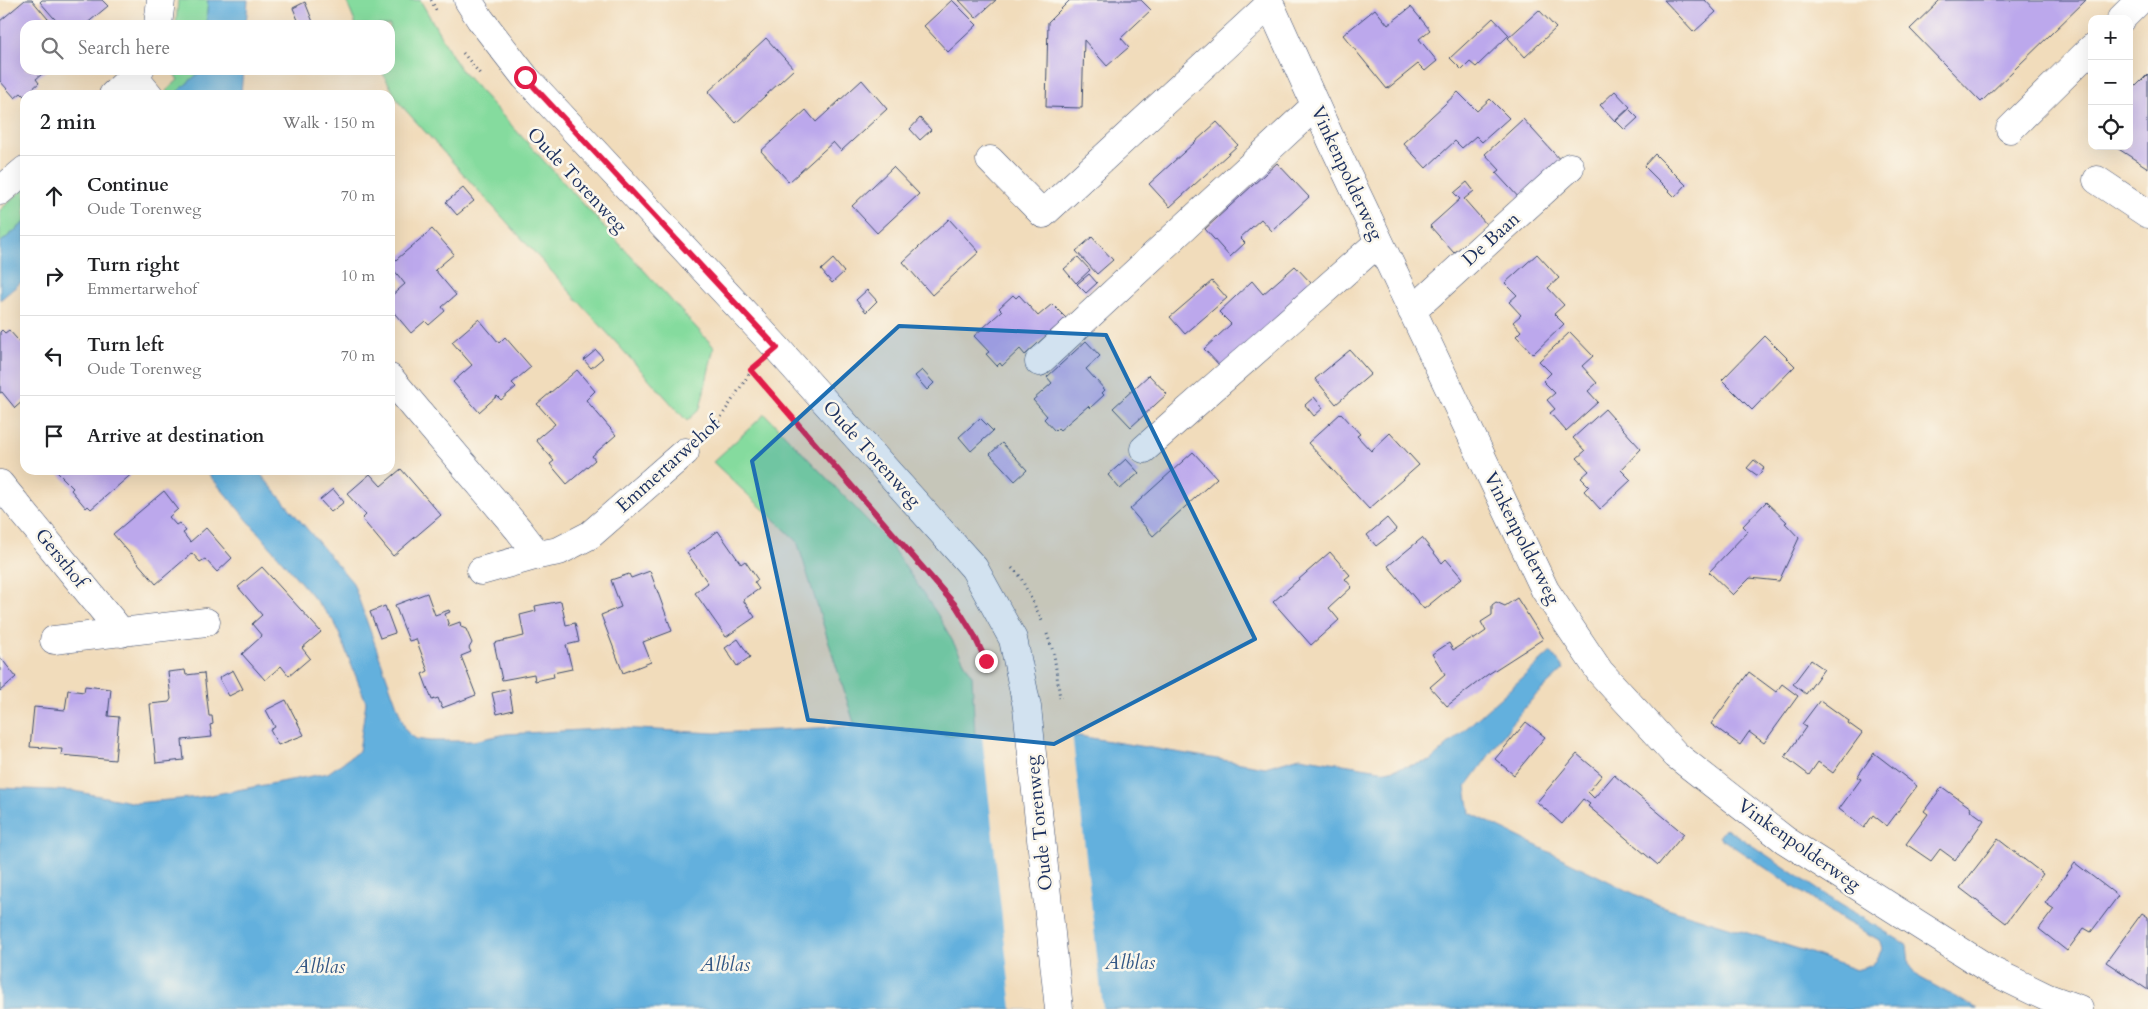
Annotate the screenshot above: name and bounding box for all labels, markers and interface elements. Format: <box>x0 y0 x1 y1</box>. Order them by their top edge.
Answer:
map controls <box>2088 15 2133 150</box>
button: + <box>2088 15 2133 60</box>
search box <box>20 20 395 75</box>
icon: search <box>38 34 66 62</box>
text: Search here <box>78 35 170 61</box>
button: − <box>2088 60 2133 105</box>
route start <box>514 66 537 89</box>
street label: Vinkenpolderweg <box>1305 102 1390 245</box>
button: locate <box>2088 105 2133 150</box>
text: 2 min <box>40 108 96 137</box>
text: Walk · 150 m <box>283 112 375 134</box>
street label: Oude Torenweg <box>521 121 633 239</box>
text: Continue <box>87 172 169 198</box>
icon: ahead <box>40 182 68 210</box>
text: 70 m <box>341 185 375 207</box>
text: Oude Torenweg <box>87 198 201 220</box>
street label: De Baan <box>1457 206 1526 272</box>
text: Turn right <box>87 252 179 278</box>
icon: right <box>40 262 68 290</box>
text: 10 m <box>341 265 375 287</box>
text: Emmertarwehof <box>87 278 197 300</box>
text: Turn left <box>87 332 164 358</box>
icon: left <box>40 342 68 370</box>
text: 70 m <box>341 345 375 367</box>
text: Oude Torenweg <box>87 358 201 380</box>
street label: Oude Torenweg <box>817 395 927 513</box>
street label: Emmertarwehof <box>611 409 728 518</box>
icon: arrive <box>40 422 68 450</box>
text: Arrive at destination <box>87 423 264 449</box>
street label: Vinkenpolderweg <box>1477 467 1567 609</box>
street label: Gersthof <box>29 523 95 596</box>
route end <box>975 650 998 673</box>
street label: Oude Torenweg <box>1019 754 1059 892</box>
street label: Vinkenpolderweg <box>1732 793 1866 897</box>
water label: Alblas <box>1104 949 1156 976</box>
water label: Alblas <box>699 951 751 978</box>
water label: Alblas <box>294 953 346 980</box>

